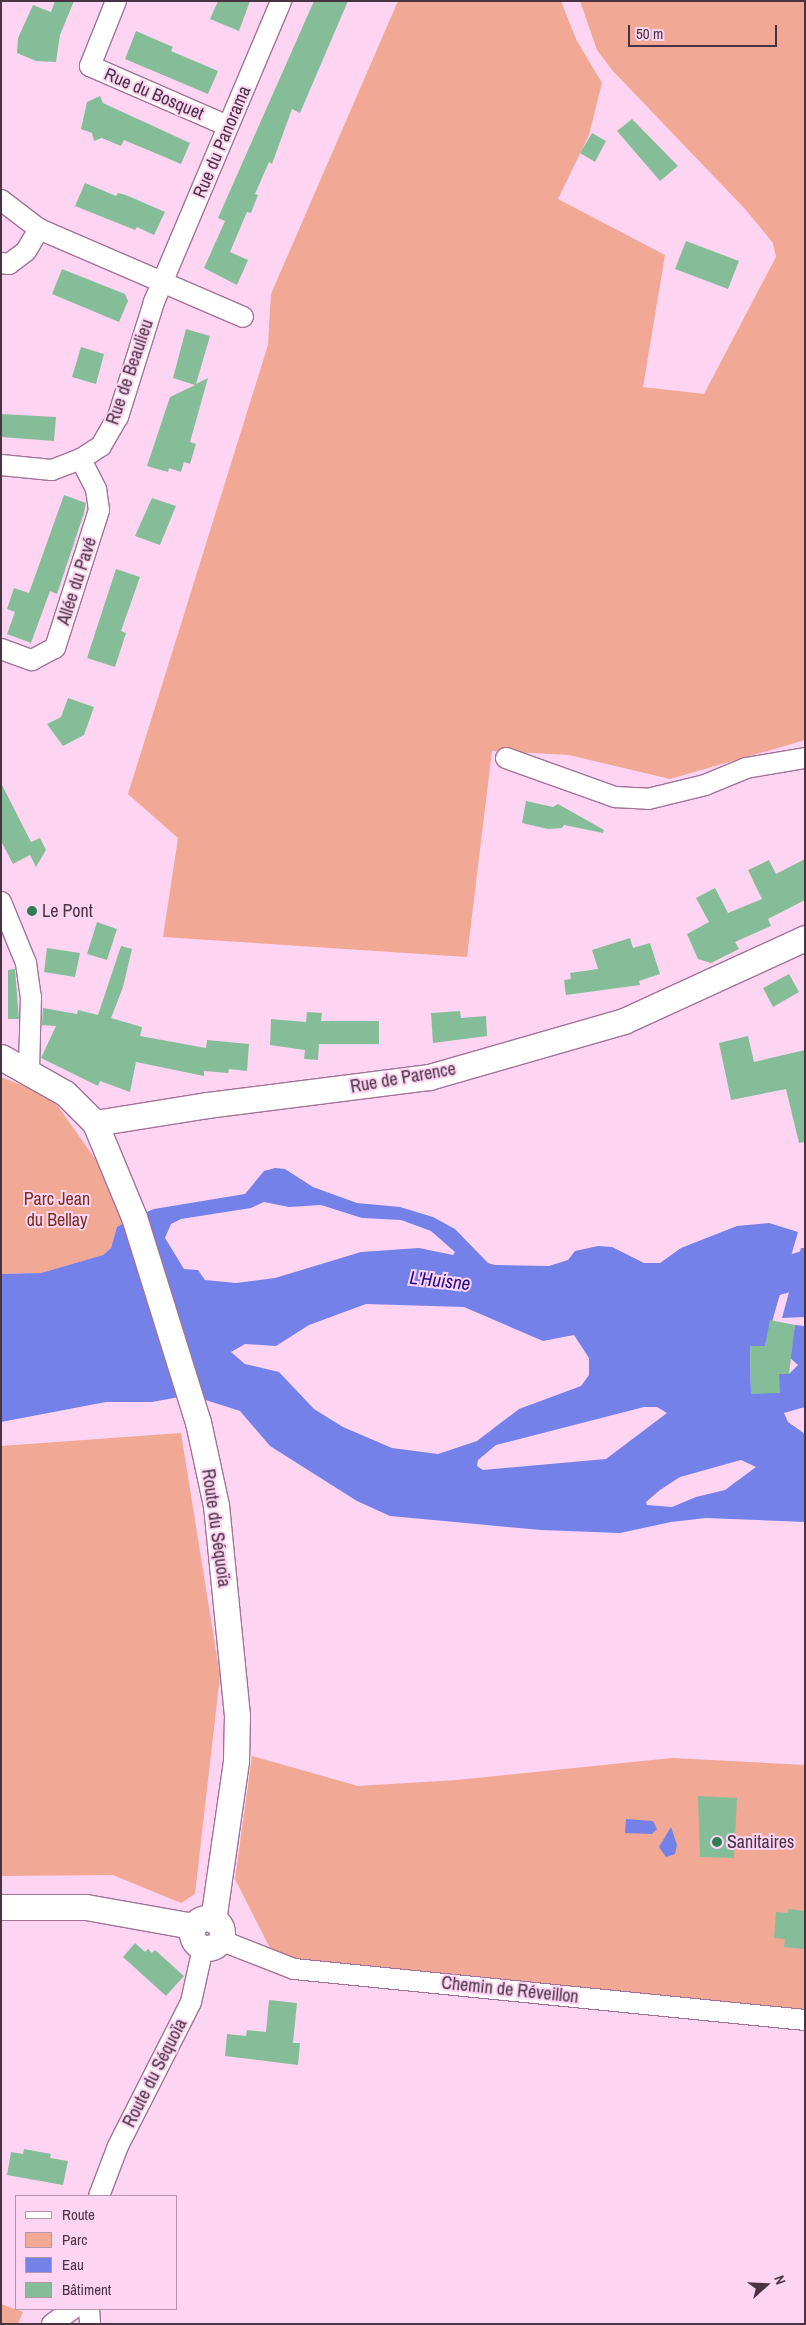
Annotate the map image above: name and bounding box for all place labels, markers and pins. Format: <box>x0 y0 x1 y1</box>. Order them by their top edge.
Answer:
place label: Le Pont <box>42 900 93 922</box>
marker: Le Pont <box>26 905 38 917</box>
place label: Sanitaires <box>727 1831 794 1853</box>
marker: Sanitaires <box>711 1836 723 1848</box>

